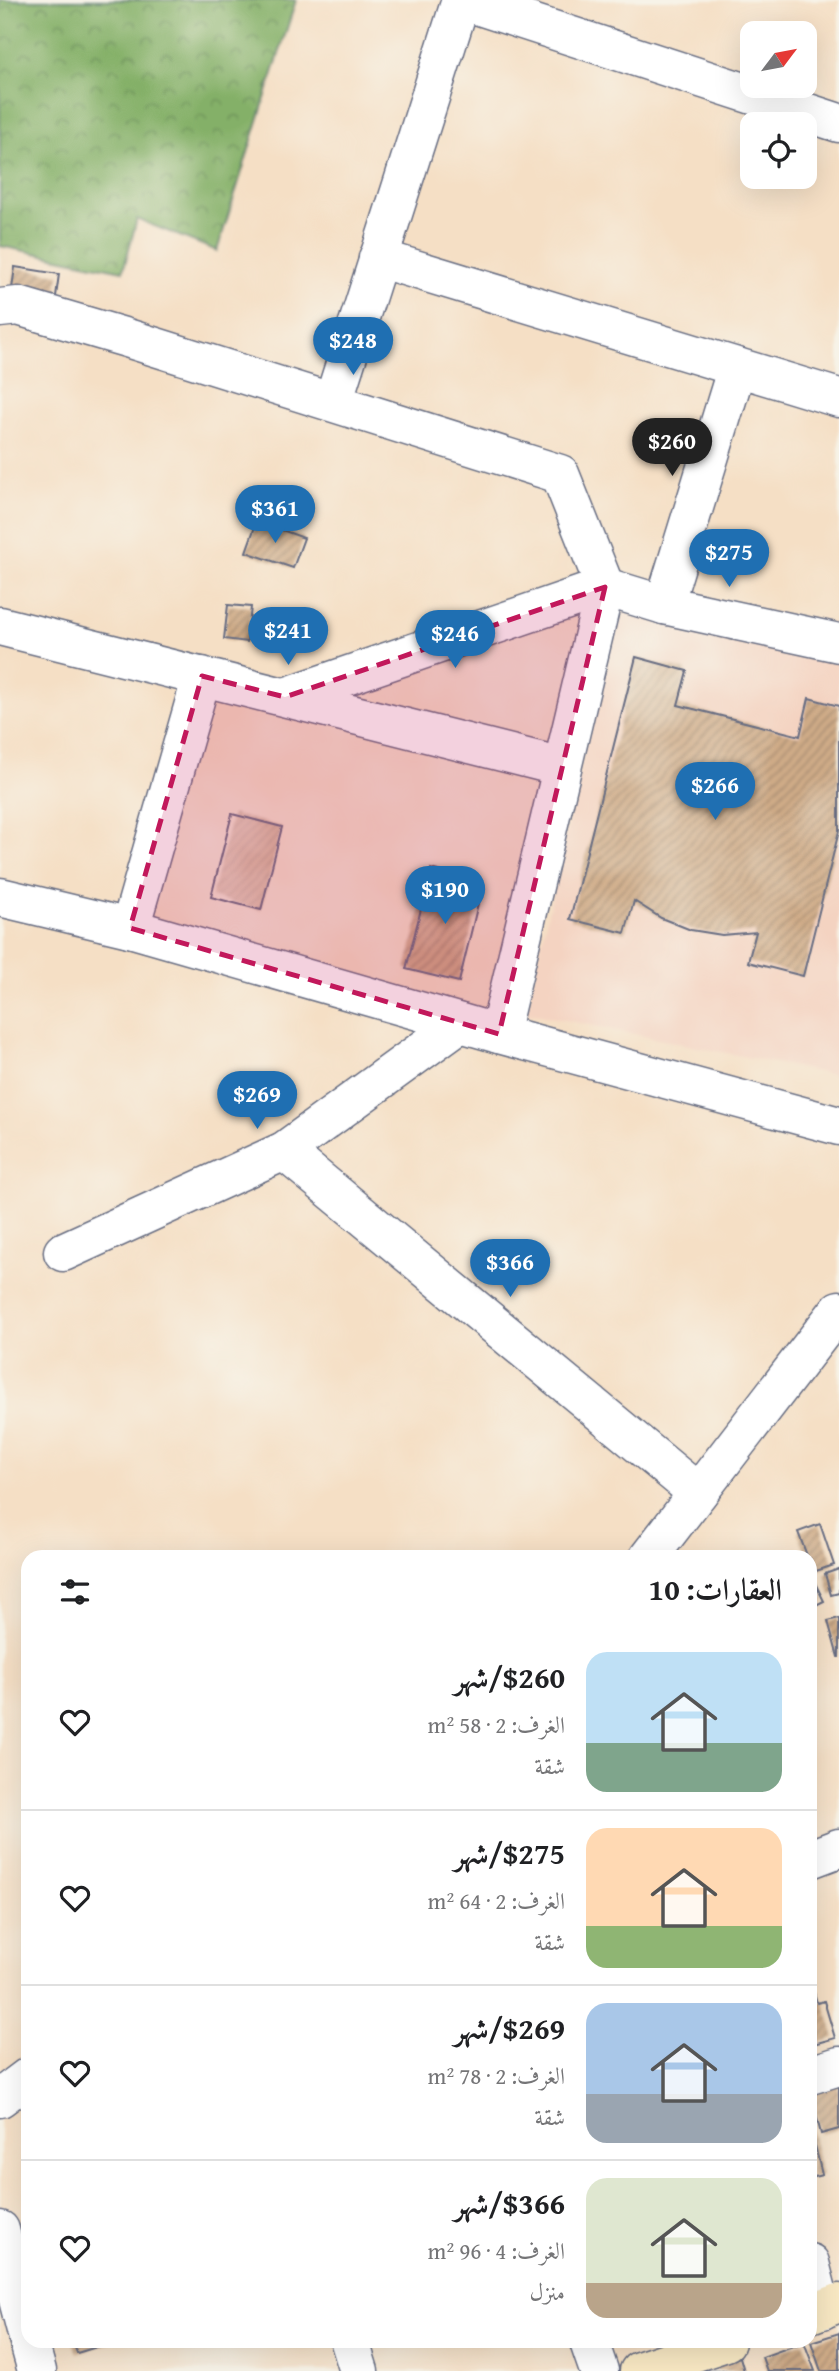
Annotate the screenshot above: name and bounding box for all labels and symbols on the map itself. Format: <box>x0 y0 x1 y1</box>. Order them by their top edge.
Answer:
north arrow <box>740 21 817 98</box>
pin: $248 <box>312 318 394 377</box>
pin: $260 <box>631 419 713 478</box>
pin: $361 <box>234 486 316 545</box>
pin: $275 <box>688 530 770 589</box>
pin: $241 <box>247 608 329 667</box>
pin: $246 <box>414 610 496 670</box>
pin: $266 <box>674 762 756 822</box>
pin: $190 <box>404 866 486 926</box>
pin: $269 <box>216 1072 298 1131</box>
pin: $366 <box>469 1240 551 1299</box>

